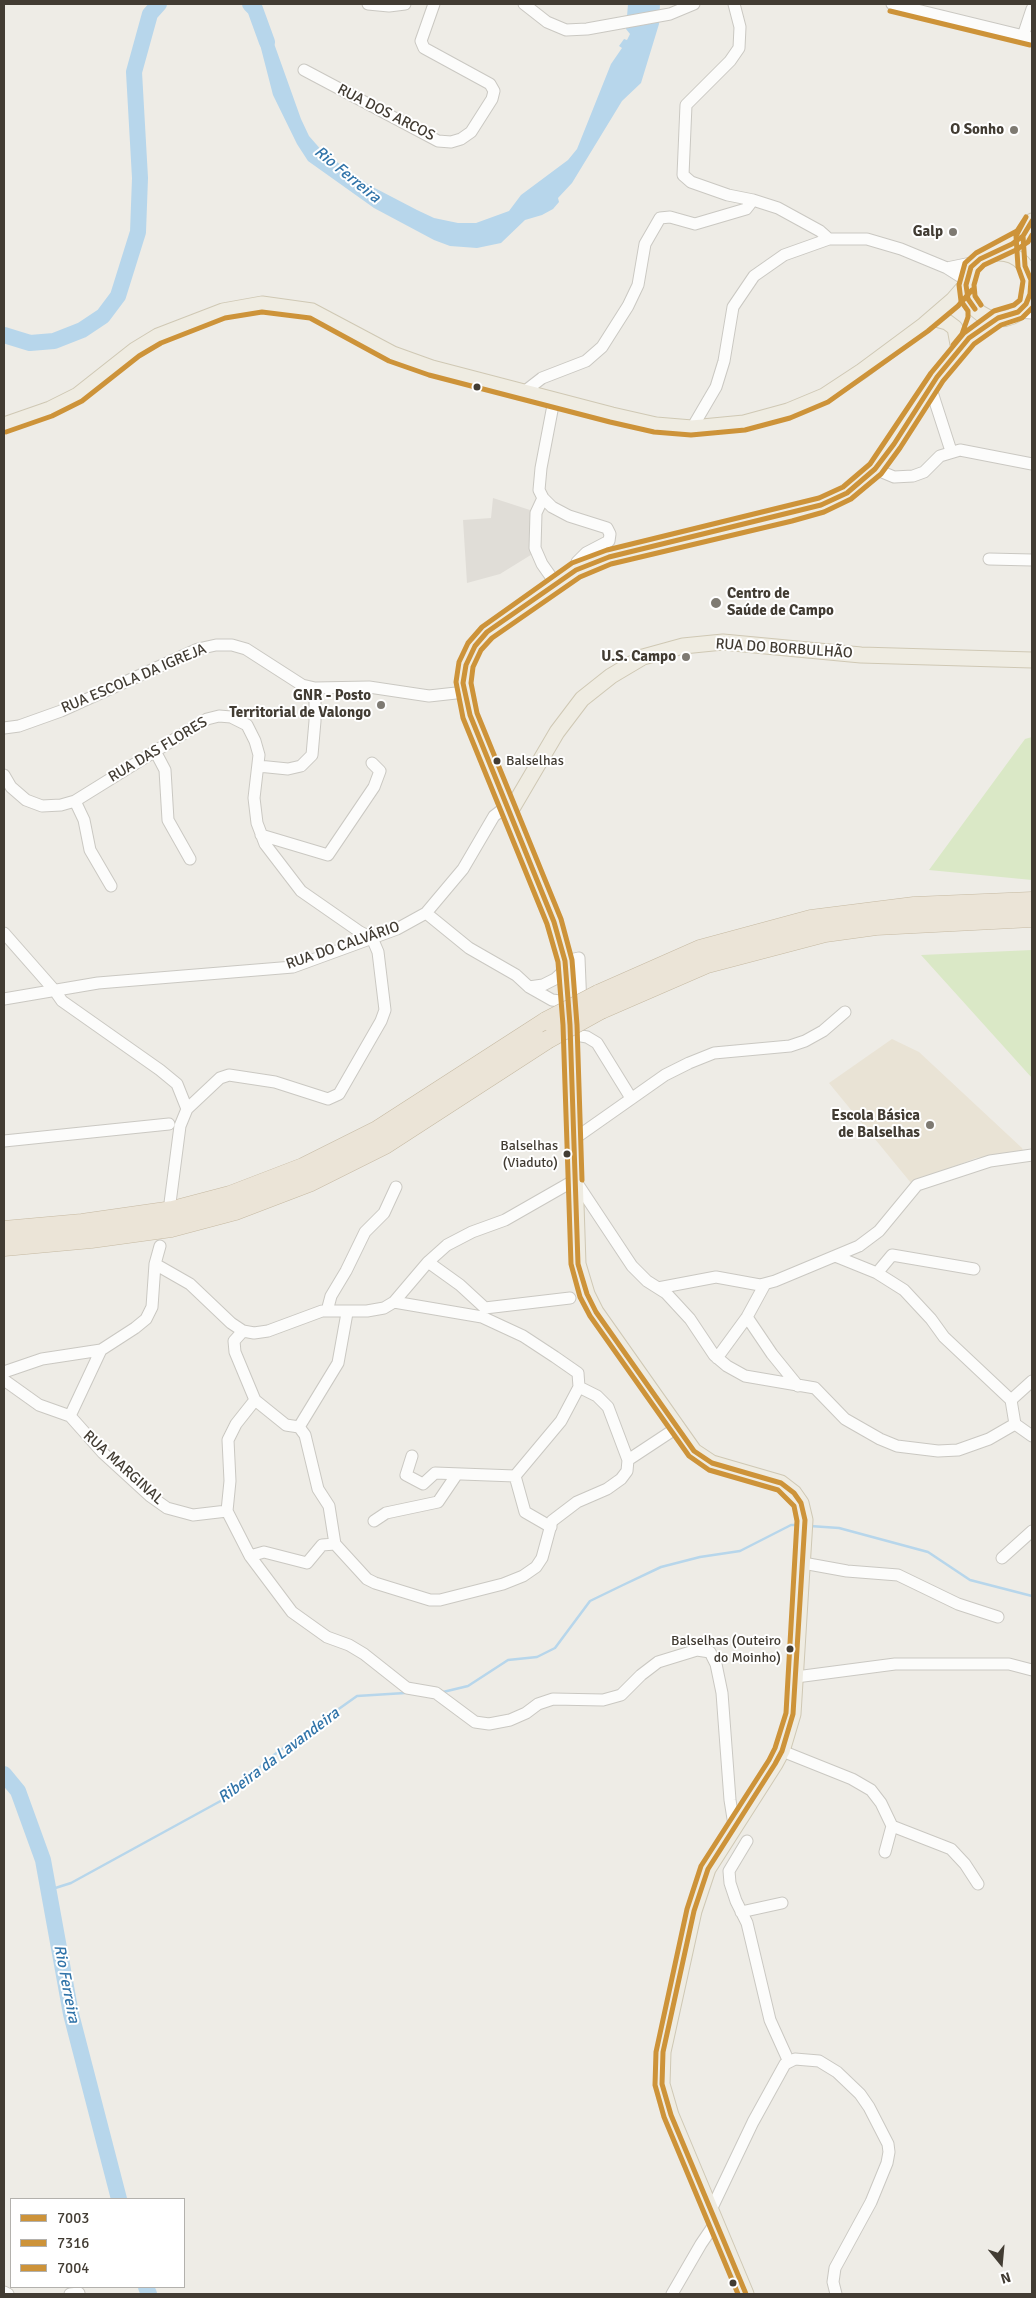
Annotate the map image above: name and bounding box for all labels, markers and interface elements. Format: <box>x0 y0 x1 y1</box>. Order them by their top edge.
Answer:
street label: RUA DOS ARCOS <box>334 81 438 145</box>
place label: O Sonho <box>950 121 1004 139</box>
marker: O Sonho <box>1008 124 1020 136</box>
water label: Rio Ferreira <box>310 143 384 207</box>
place label: Galp <box>913 223 943 241</box>
marker: Galp <box>947 226 959 238</box>
unlabelled marker <box>472 382 482 392</box>
place label: Centro de Saúde de Campo <box>727 585 834 620</box>
marker: Centro de Saúde de Campo <box>709 596 723 610</box>
street label: RUA DO BORBULHÃO <box>715 635 853 663</box>
street label: RUA ESCOLA DA IGREJA <box>59 640 209 718</box>
place label: U.S. Campo <box>601 648 676 666</box>
marker: U.S. Campo <box>680 651 692 663</box>
place label: GNR - Posto Territorial de Valongo <box>229 687 371 722</box>
marker: GNR - Posto Territorial de Valongo <box>375 699 387 711</box>
street label: RUA DAS FLORES <box>105 713 211 787</box>
place label: Balselhas <box>506 753 564 769</box>
marker: Balselhas <box>492 756 502 766</box>
street label: RUA DO CALVÁRIO <box>284 918 402 974</box>
place label: Escola Básica de Balselhas <box>831 1107 920 1142</box>
marker: Escola Básica de Balselhas <box>924 1119 936 1131</box>
place label: Balselhas (Viaduto) <box>500 1138 558 1170</box>
marker: Balselhas (Viaduto) <box>562 1149 572 1159</box>
street label: RUA MARGINAL <box>79 1427 167 1509</box>
place label: Balselhas (Outeiro do Moinho) <box>671 1633 781 1665</box>
marker: Balselhas (Outeiro do Moinho) <box>785 1644 795 1654</box>
water label: Ribeira da Lavandeira <box>214 1704 344 1808</box>
water label: Rio Ferreira <box>49 1943 83 2025</box>
legend <box>10 2198 185 2288</box>
text: 7003 <box>57 2209 89 2227</box>
text: 7316 <box>57 2234 89 2252</box>
north arrow <box>976 2238 1026 2288</box>
text: 7004 <box>57 2259 89 2277</box>
text: N <box>998 2268 1013 2287</box>
unlabelled marker <box>728 2278 738 2288</box>

